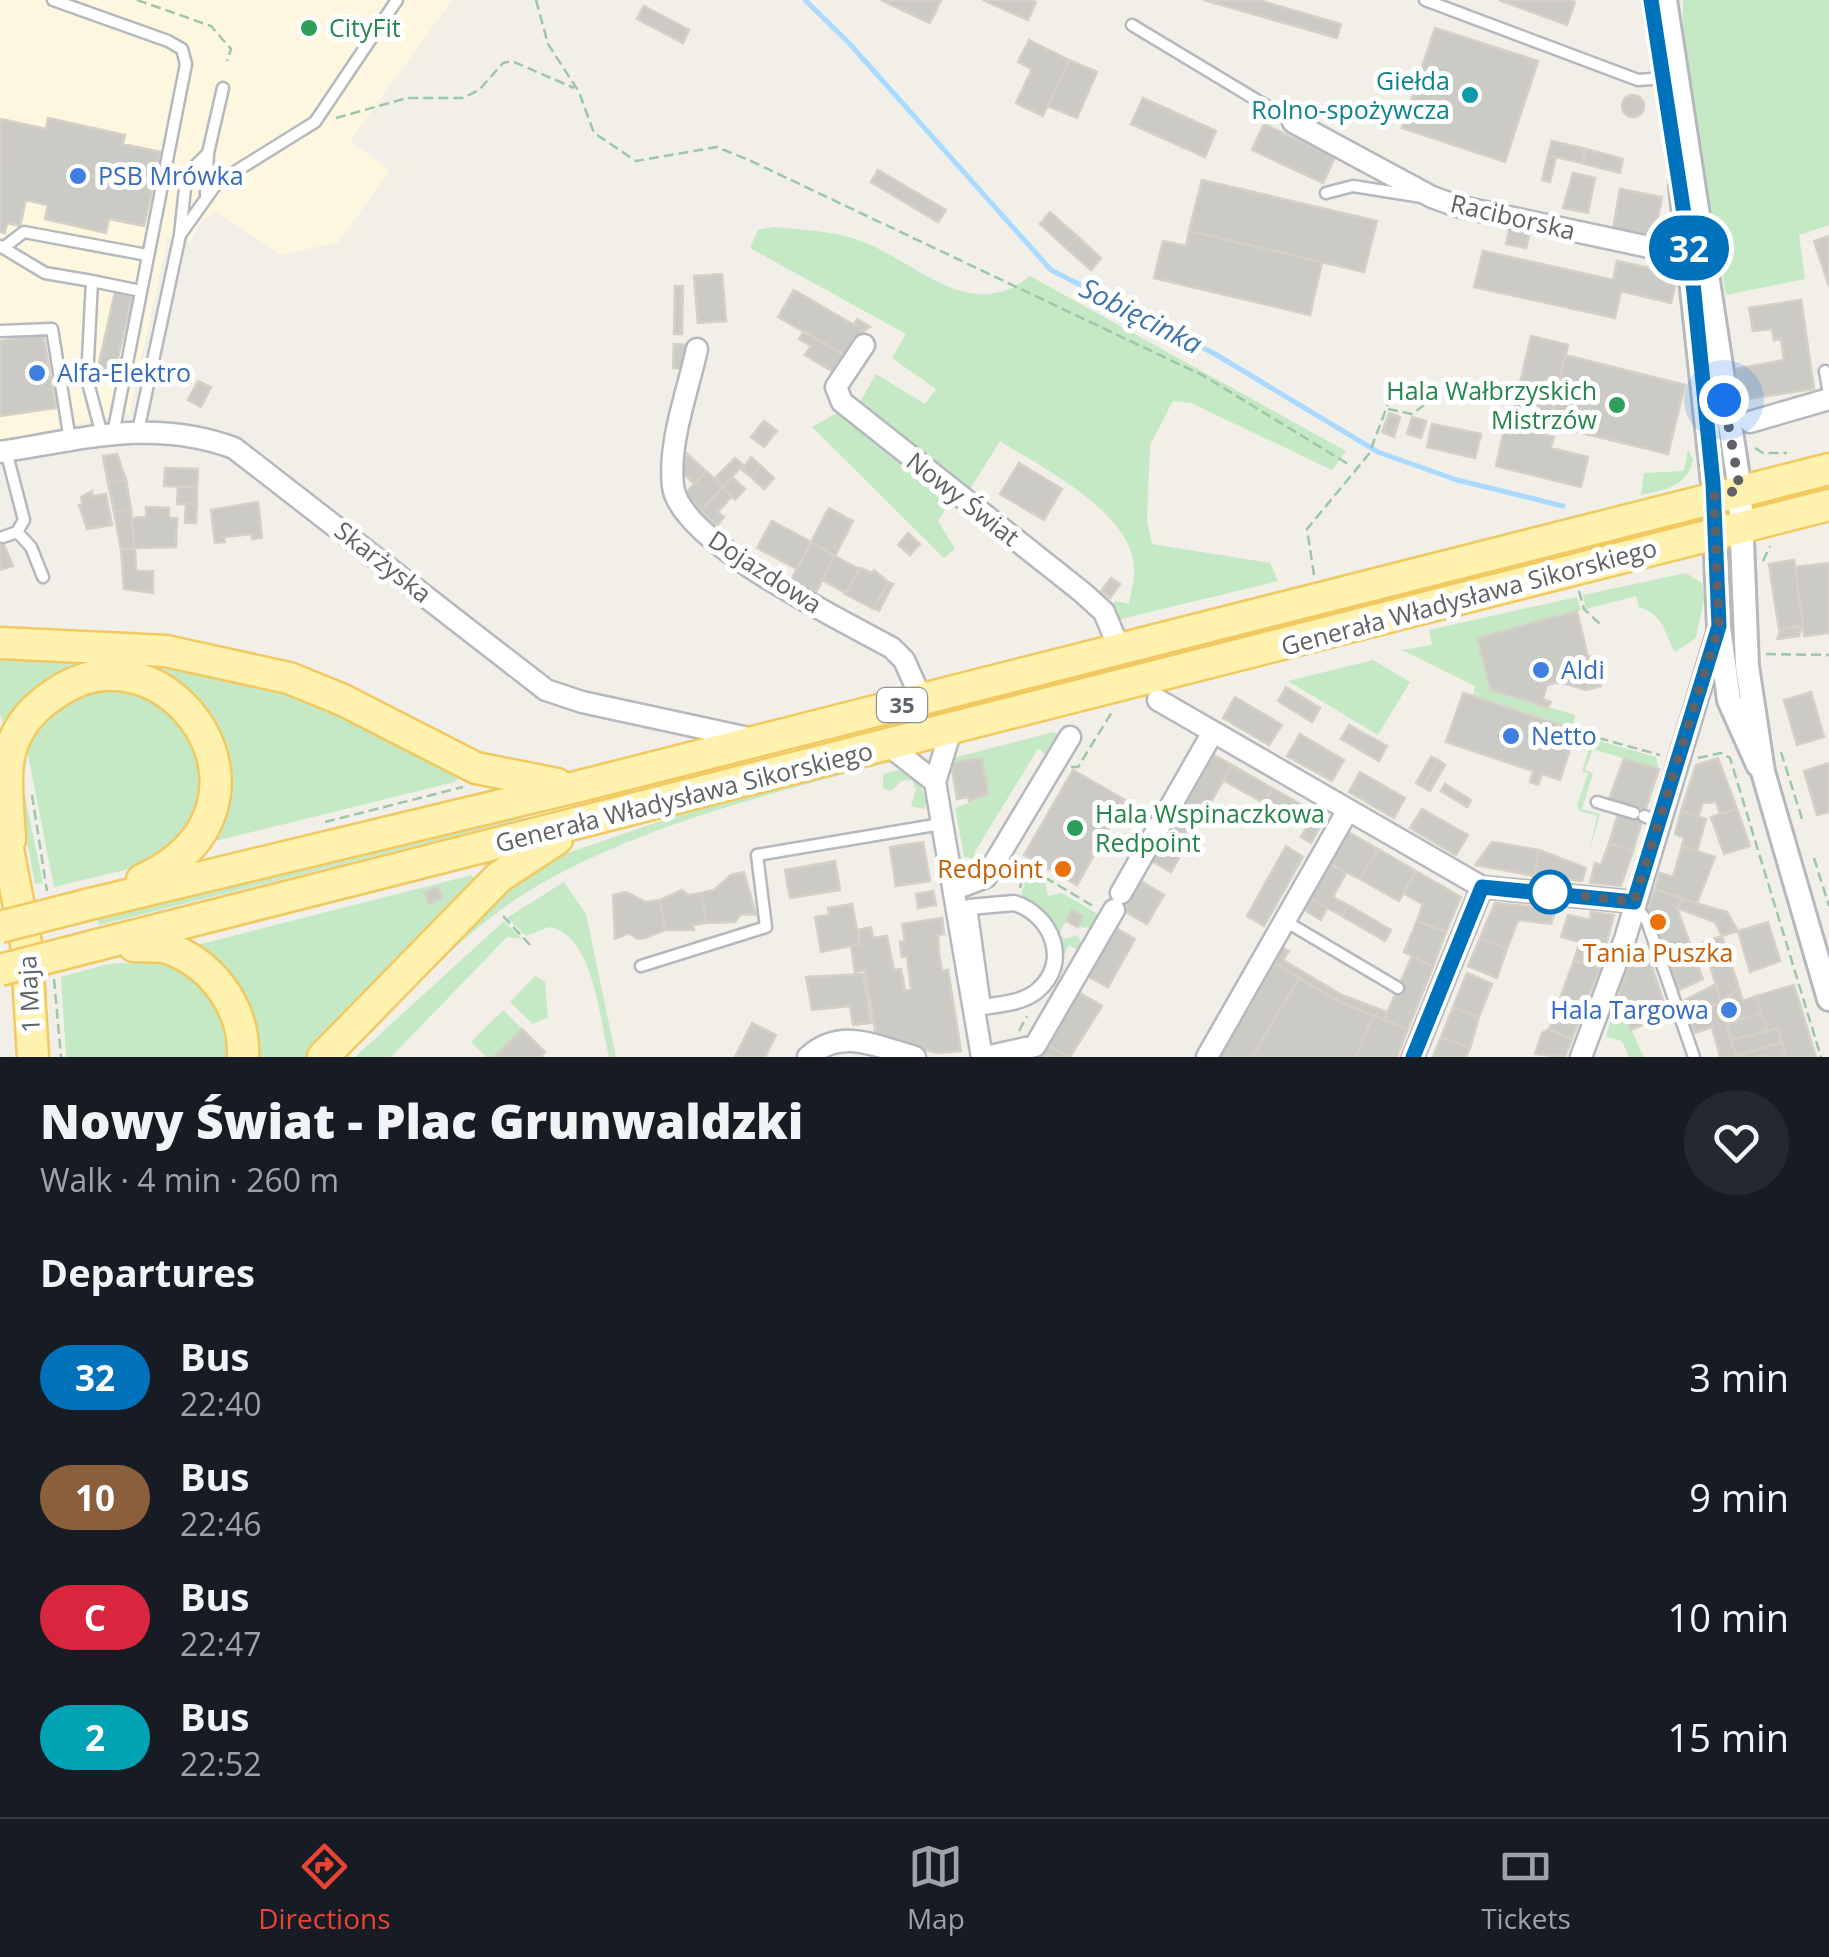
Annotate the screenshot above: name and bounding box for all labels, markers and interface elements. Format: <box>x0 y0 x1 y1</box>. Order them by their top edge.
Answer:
place label: CityFit <box>329 10 401 44</box>
marker: CityFit <box>298 17 320 39</box>
place label: Giełda Rolno-spożywcza <box>1251 63 1450 126</box>
marker: Giełda Rolno-spożywcza <box>1459 84 1481 106</box>
place label: PSB Mrówka <box>98 158 244 192</box>
marker: PSB Mrówka <box>67 165 89 187</box>
street label: Raciborska <box>1447 185 1579 247</box>
line badge: 32 <box>1644 216 1734 280</box>
text: 32 <box>1669 225 1709 272</box>
water label: Sobięcinka <box>1074 268 1209 362</box>
place label: Alfa-Elektro <box>57 355 191 389</box>
marker: Alfa-Elektro <box>26 362 48 384</box>
place label: Hala Wałbrzyskich Mistrzów <box>1386 373 1598 436</box>
your location <box>1699 375 1749 425</box>
marker: Hala Wałbrzyskich Mistrzów <box>1606 394 1628 416</box>
street label: Nowy Świat <box>900 443 1027 553</box>
street label: Skarżyska <box>328 513 439 610</box>
street label: Dojazdowa <box>702 522 829 620</box>
street label: Generała Władysława Sikorskiego <box>1277 529 1660 663</box>
place label: Aldi <box>1561 652 1605 686</box>
marker: Aldi <box>1530 659 1552 681</box>
road number: 35 <box>877 688 927 722</box>
place label: Netto <box>1531 718 1597 752</box>
marker: Netto <box>1500 725 1522 747</box>
street label: Generała Władysława Sikorskiego <box>492 733 876 859</box>
place label: Hala Wspinaczkowa Redpoint <box>1095 796 1325 859</box>
marker: Hala Wspinaczkowa Redpoint <box>1064 817 1086 839</box>
place label: Redpoint <box>937 851 1043 885</box>
marker: Redpoint <box>1052 858 1074 880</box>
unlabelled marker <box>1529 871 1571 913</box>
marker: Tania Puszka <box>1647 911 1669 933</box>
place label: Tania Puszka <box>1583 935 1733 969</box>
street label: 1 Maja <box>9 955 47 1034</box>
place label: Hala Targowa <box>1550 992 1709 1026</box>
marker: Hala Targowa <box>1718 999 1740 1021</box>
text: Nowy Świat - Plac Grunwaldzki <box>40 1088 803 1153</box>
button: heart <box>1684 1090 1789 1195</box>
text: Walk · 4 min · 260 m <box>40 1158 339 1201</box>
text: Departures <box>40 1246 255 1298</box>
text: Bus <box>180 1330 249 1382</box>
text: 3 min <box>1689 1351 1789 1403</box>
text: 32 <box>75 1354 115 1401</box>
text: 22:40 <box>180 1382 262 1425</box>
text: Bus <box>180 1450 249 1502</box>
text: 9 min <box>1689 1471 1789 1523</box>
text: 10 <box>75 1474 115 1521</box>
text: 22:46 <box>180 1502 262 1545</box>
text: Bus <box>180 1570 249 1622</box>
text: 10 min <box>1668 1591 1789 1643</box>
text: C <box>84 1594 106 1641</box>
text: 22:47 <box>180 1622 262 1665</box>
text: Bus <box>180 1690 249 1742</box>
text: 15 min <box>1668 1711 1789 1763</box>
text: 2 <box>85 1714 105 1761</box>
text: 22:52 <box>180 1742 262 1785</box>
tab: Directions <box>258 1839 391 1937</box>
tab: Map <box>907 1839 965 1937</box>
tab: Tickets <box>1481 1839 1571 1937</box>

